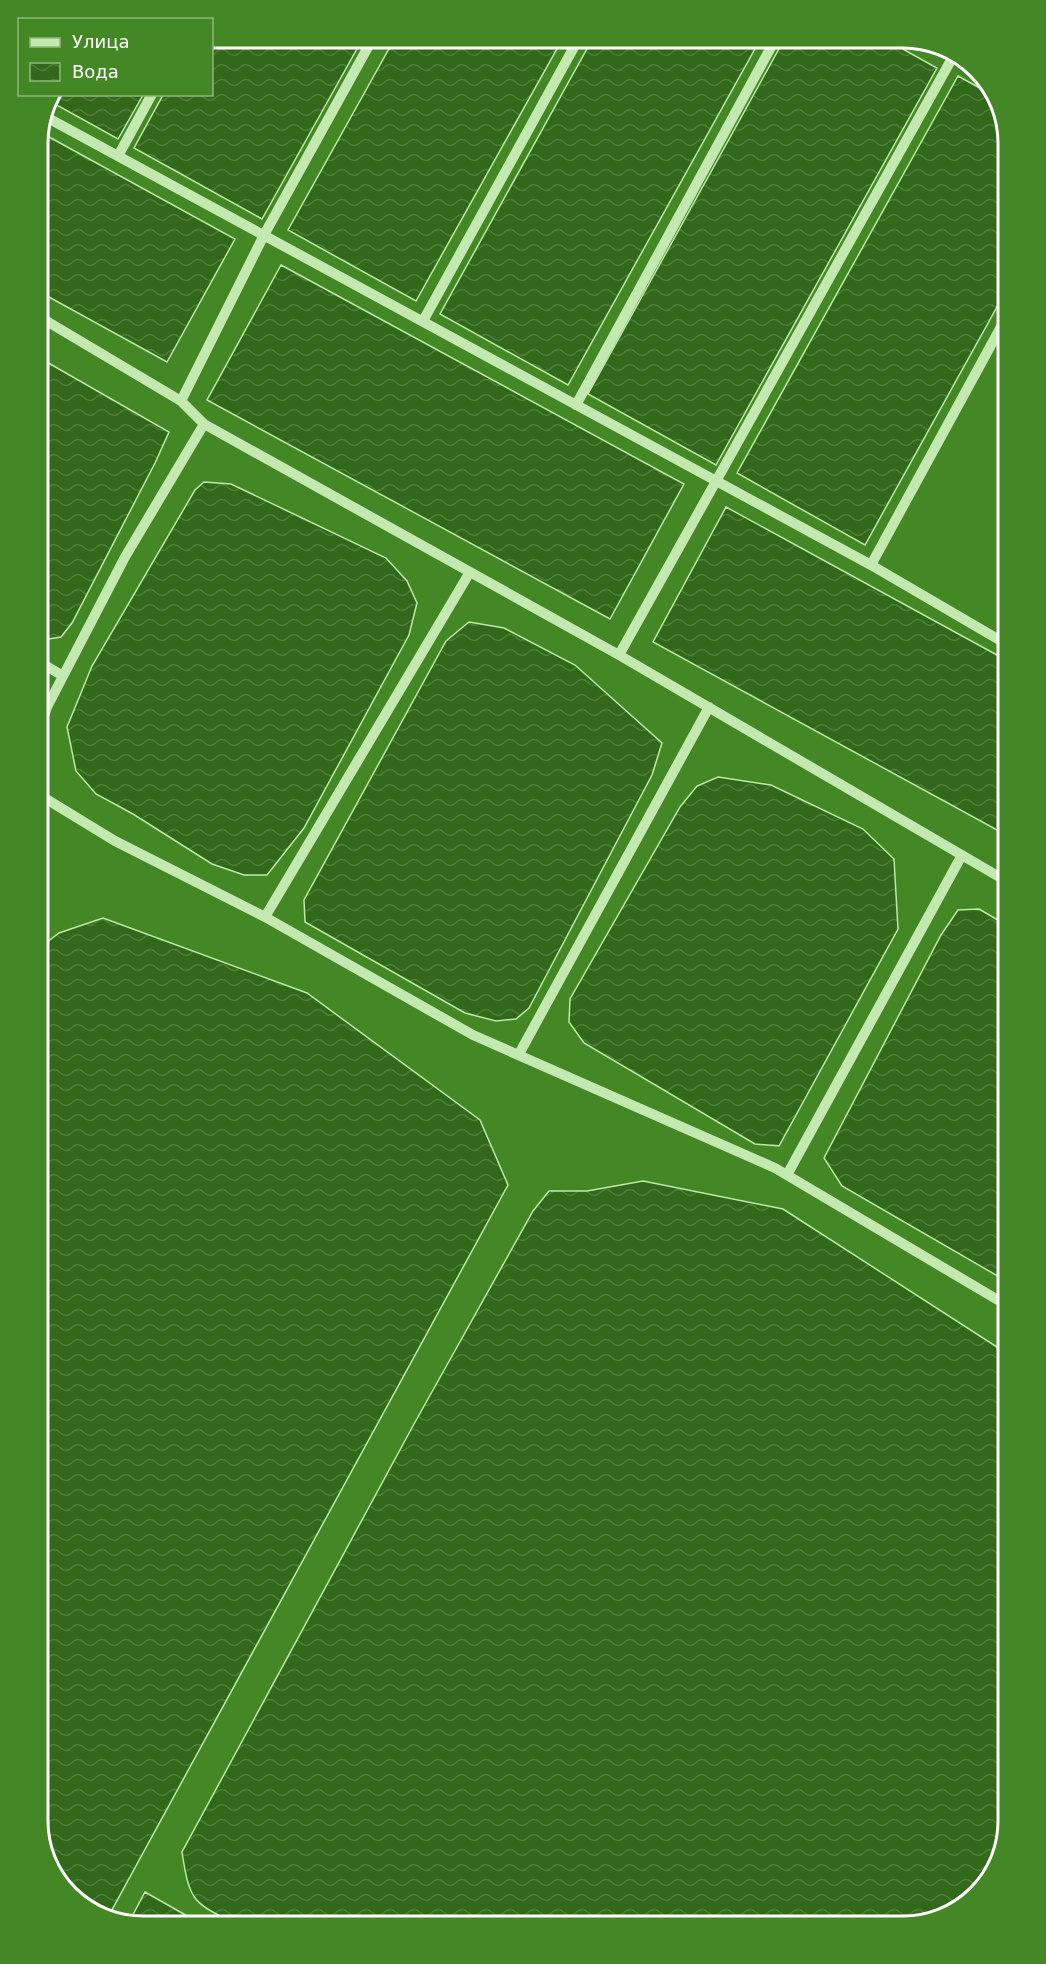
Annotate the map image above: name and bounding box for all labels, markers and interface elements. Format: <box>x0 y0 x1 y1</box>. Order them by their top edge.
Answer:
legend <box>18 18 213 96</box>
text: Улица <box>72 31 129 52</box>
text: Вода <box>72 61 119 82</box>

